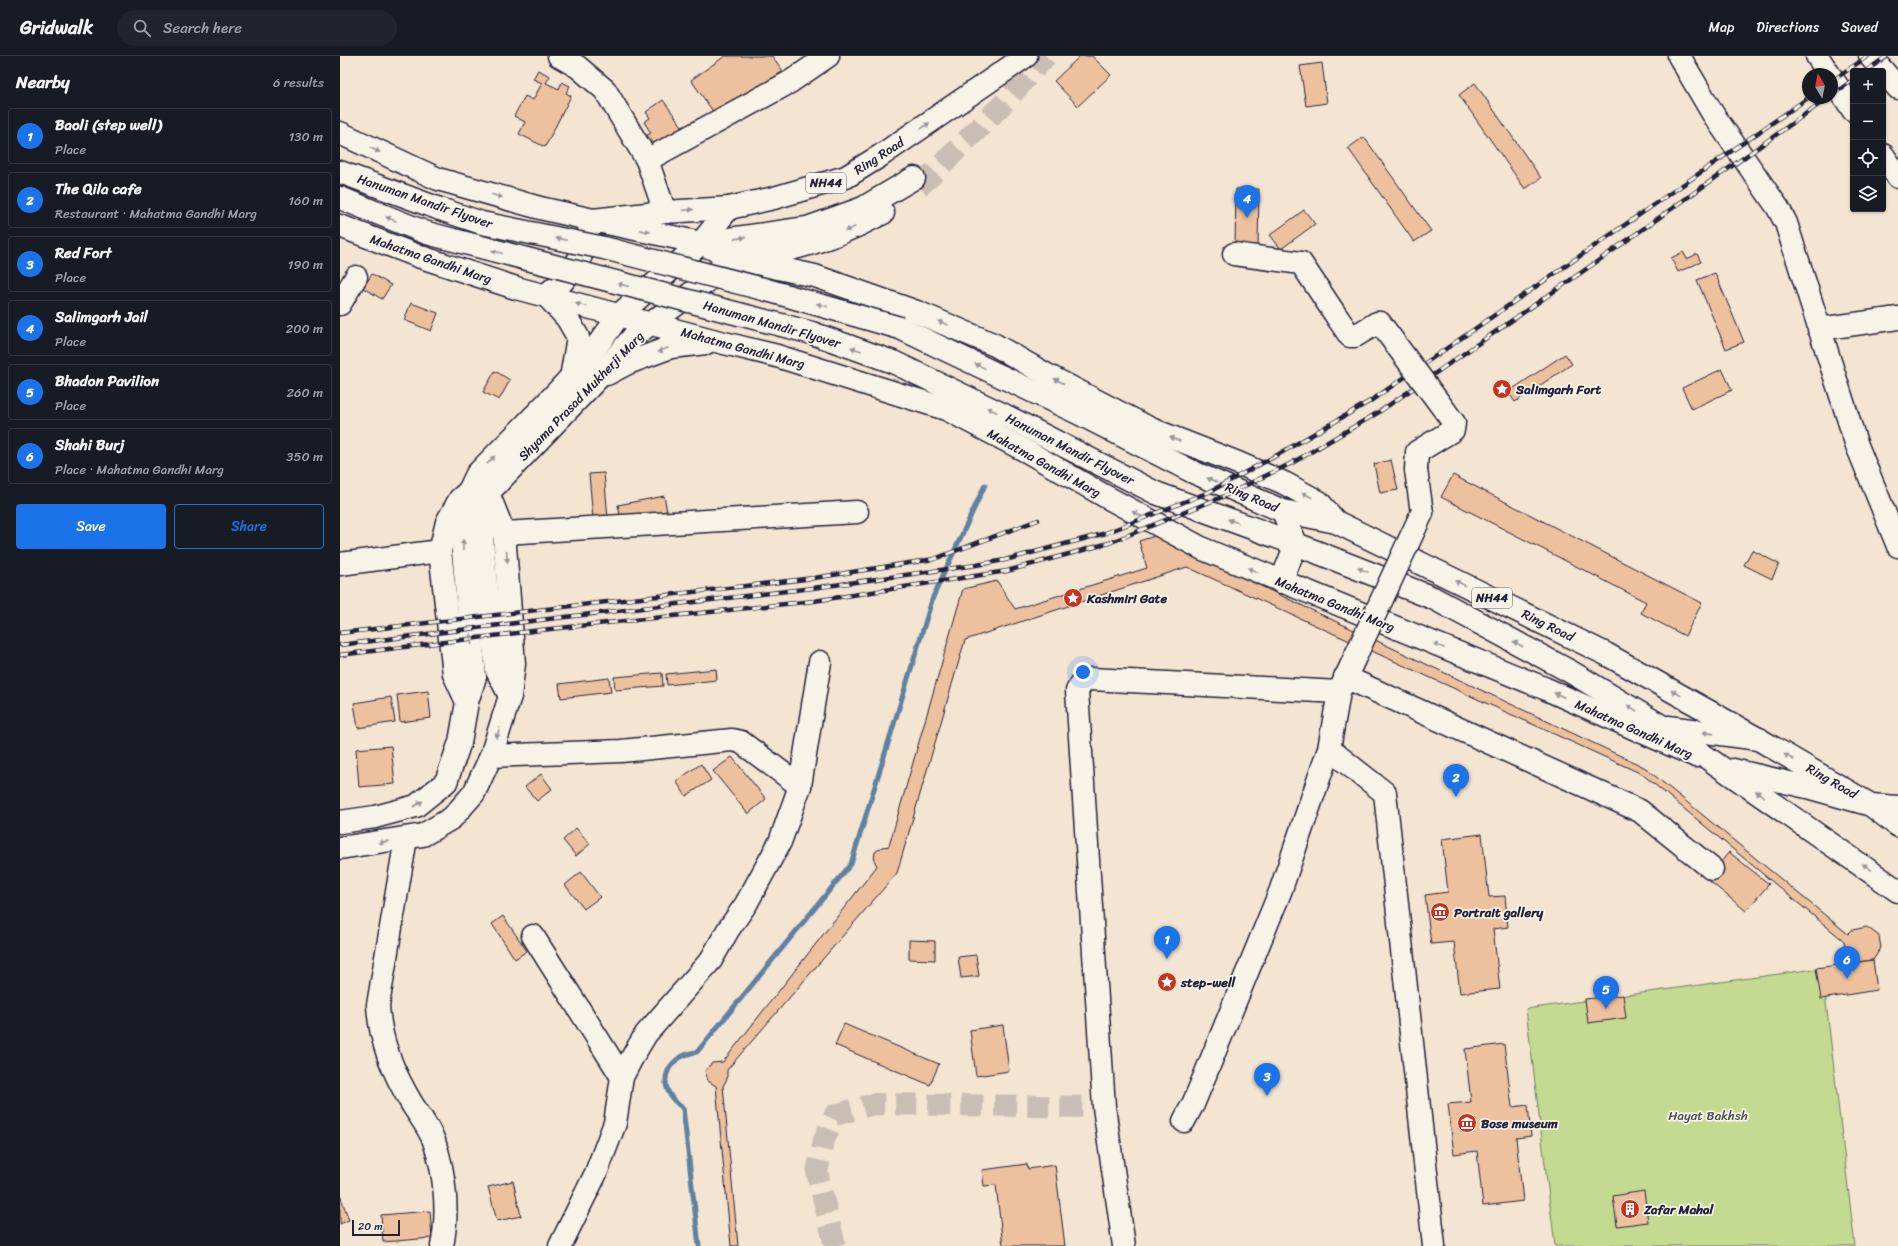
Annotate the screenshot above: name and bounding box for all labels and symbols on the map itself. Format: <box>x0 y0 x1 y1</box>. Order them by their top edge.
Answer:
north arrow <box>1802 68 1838 104</box>
one-way arrow <box>919 122 930 130</box>
street label: Ring Road <box>849 130 910 181</box>
one-way arrow <box>370 147 381 153</box>
street label: Hanuman Mandir Flyover <box>354 167 496 235</box>
road number: NH44 <box>806 173 846 193</box>
pin: 4 <box>1234 185 1260 218</box>
one-way arrow <box>491 193 503 199</box>
one-way arrow <box>682 207 694 214</box>
one-way arrow <box>384 215 396 221</box>
street label: Mahatma Gandhi Marg <box>367 227 495 291</box>
one-way arrow <box>844 227 856 233</box>
one-way arrow <box>639 229 651 235</box>
one-way arrow <box>554 235 567 241</box>
one-way arrow <box>734 235 746 241</box>
one-way arrow <box>491 249 503 255</box>
one-way arrow <box>617 281 629 287</box>
street label: Hanuman Mandir Flyover <box>701 293 844 355</box>
one-way arrow <box>575 302 587 308</box>
one-way arrow <box>816 302 828 308</box>
street label: Mahatma Gandhi Marg <box>679 320 808 376</box>
one-way arrow <box>937 320 949 326</box>
street label: Shyama Prasad Mukherji Marg <box>512 325 650 466</box>
one-way arrow <box>850 346 862 352</box>
one-way arrow <box>657 347 669 353</box>
one-way arrow <box>974 363 985 369</box>
one-way arrow <box>1053 378 1065 385</box>
place icon: Salimgarh Fort <box>1491 378 1513 400</box>
place label: Salimgarh Fort <box>1515 378 1602 401</box>
one-way arrow <box>987 407 998 413</box>
street label: Hanuman Mandir Flyover <box>1002 407 1139 492</box>
street label: Mahatma Gandhi Marg <box>983 422 1106 504</box>
one-way arrow <box>1169 436 1181 442</box>
one-way arrow <box>486 455 496 465</box>
street label: Ring Road <box>1222 475 1283 519</box>
one-way arrow <box>1205 477 1217 483</box>
one-way arrow <box>1302 492 1313 499</box>
one-way arrow <box>1131 510 1142 517</box>
one-way arrow <box>1227 518 1239 524</box>
one-way arrow <box>460 538 466 551</box>
one-way arrow <box>503 551 510 563</box>
one-way arrow <box>1247 567 1259 573</box>
one-way arrow <box>1357 567 1369 573</box>
street label: Mahatma Gandhi Marg <box>1272 569 1399 639</box>
one-way arrow <box>1455 580 1466 586</box>
place icon: Kashmiri Gate <box>1062 587 1084 609</box>
place label: Kashmiri Gate <box>1086 587 1167 610</box>
road number: NH44 <box>1472 588 1512 608</box>
street label: Ring Road <box>1518 602 1579 648</box>
one-way arrow <box>468 632 475 645</box>
one-way arrow <box>1513 640 1524 647</box>
one-way arrow <box>1432 642 1444 648</box>
your location <box>1073 662 1093 682</box>
one-way arrow <box>1670 689 1682 696</box>
one-way arrow <box>1553 692 1565 698</box>
street label: Mahatma Gandhi Marg <box>1571 693 1697 766</box>
one-way arrow <box>1626 704 1638 711</box>
one-way arrow <box>495 727 501 739</box>
one-way arrow <box>1702 729 1714 736</box>
one-way arrow <box>1783 753 1795 760</box>
street label: Ring Road <box>1802 757 1863 806</box>
pin: 2 <box>1443 764 1469 797</box>
one-way arrow <box>1755 790 1765 798</box>
one-way arrow <box>412 800 424 807</box>
one-way arrow <box>378 839 390 845</box>
one-way arrow <box>1861 863 1872 871</box>
museum icon: Portrait gallery <box>1429 901 1451 923</box>
place label: Portrait gallery <box>1454 901 1544 924</box>
pin: 1 <box>1154 926 1180 959</box>
pin: 6 <box>1834 946 1860 979</box>
place icon: step-well <box>1156 971 1178 993</box>
place label: step-well <box>1180 971 1237 994</box>
pin: 5 <box>1593 976 1619 1009</box>
pin: 3 <box>1254 1063 1280 1096</box>
park label: Hayat Bakhsh <box>1668 1104 1748 1127</box>
museum icon: Bose museum <box>1456 1112 1478 1134</box>
place label: Bose museum <box>1481 1112 1558 1135</box>
building icon: Zafar Mahal <box>1619 1198 1641 1220</box>
place label: Zafar Mahal <box>1643 1198 1715 1221</box>
scale bar <box>352 1218 400 1237</box>

